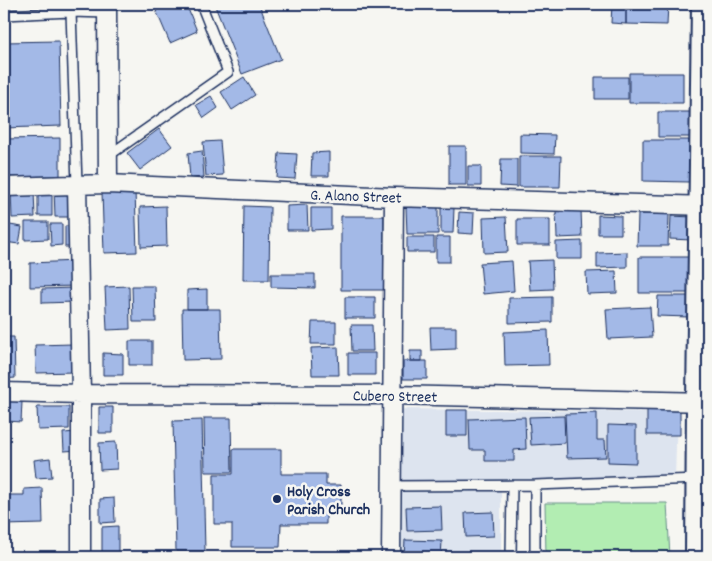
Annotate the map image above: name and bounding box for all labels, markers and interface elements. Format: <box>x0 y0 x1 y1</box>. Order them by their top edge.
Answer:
street label: G. Alano Street <box>310 184 402 211</box>
street label: Cubero Street <box>353 385 437 410</box>
place label: Holy Cross Parish Church <box>287 481 370 522</box>
marker: Holy Cross Parish Church <box>271 493 283 505</box>

